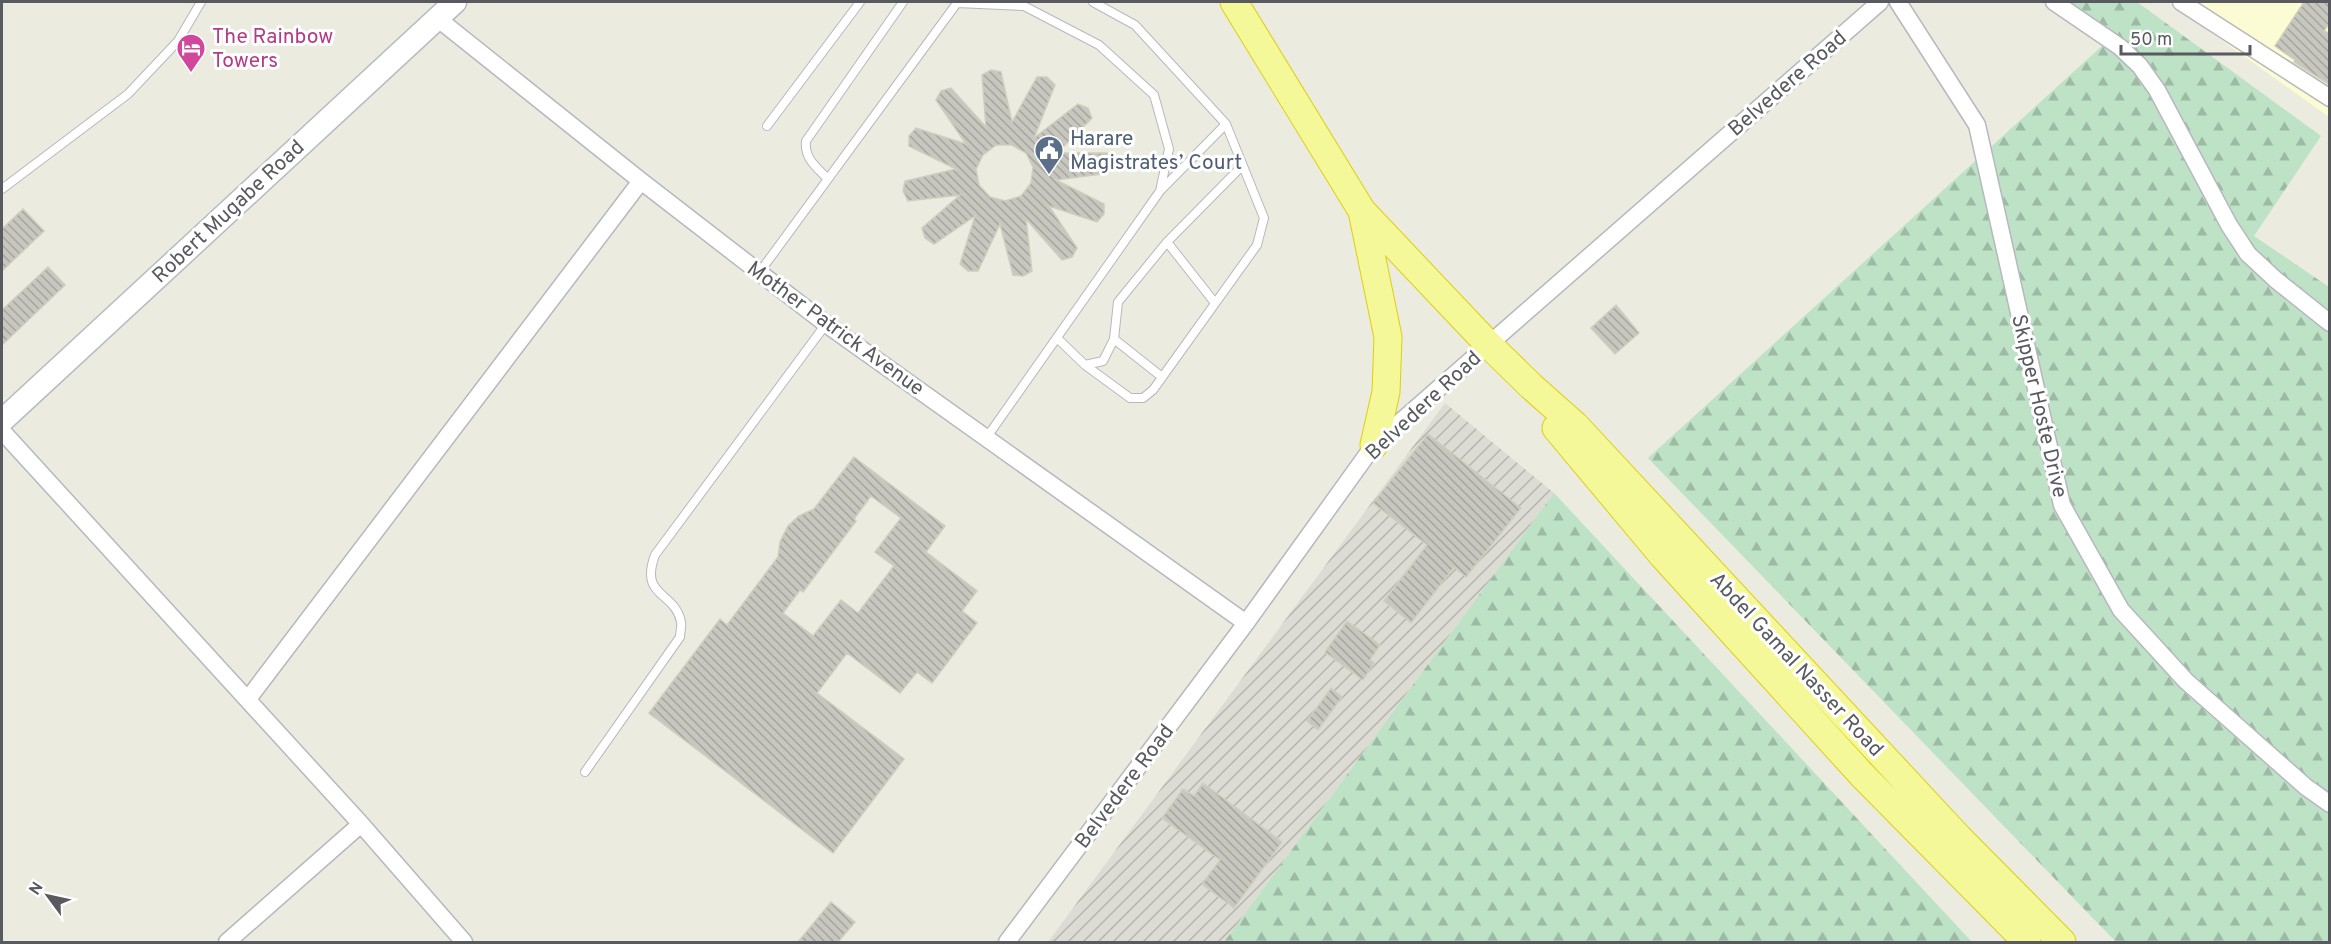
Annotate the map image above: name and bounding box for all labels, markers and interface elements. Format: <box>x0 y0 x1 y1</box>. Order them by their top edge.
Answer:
scale bar <box>2121 18 2250 56</box>
place label: The Rainbow Towers <box>212 24 333 75</box>
street label: Belvedere Road <box>1723 25 1853 143</box>
text: 50 m <box>2130 29 2172 52</box>
hotel icon: The Rainbow Towers <box>175 32 207 74</box>
place label: Harare Magistrates’ Court <box>1070 126 1242 177</box>
street label: Robert Mugabe Road <box>147 134 311 290</box>
public building icon: Harare Magistrates’ Court <box>1033 134 1065 176</box>
street label: Mother Patrick Avenue <box>741 256 929 403</box>
street label: Skipper Hoste Drive <box>2004 312 2073 501</box>
street label: Belvedere Road <box>1360 345 1488 467</box>
street label: Abdel Gamal Nasser Road <box>1703 567 1889 763</box>
street label: Belvedere Road <box>1070 719 1181 854</box>
north arrow <box>18 866 78 926</box>
text: N <box>26 879 49 899</box>

